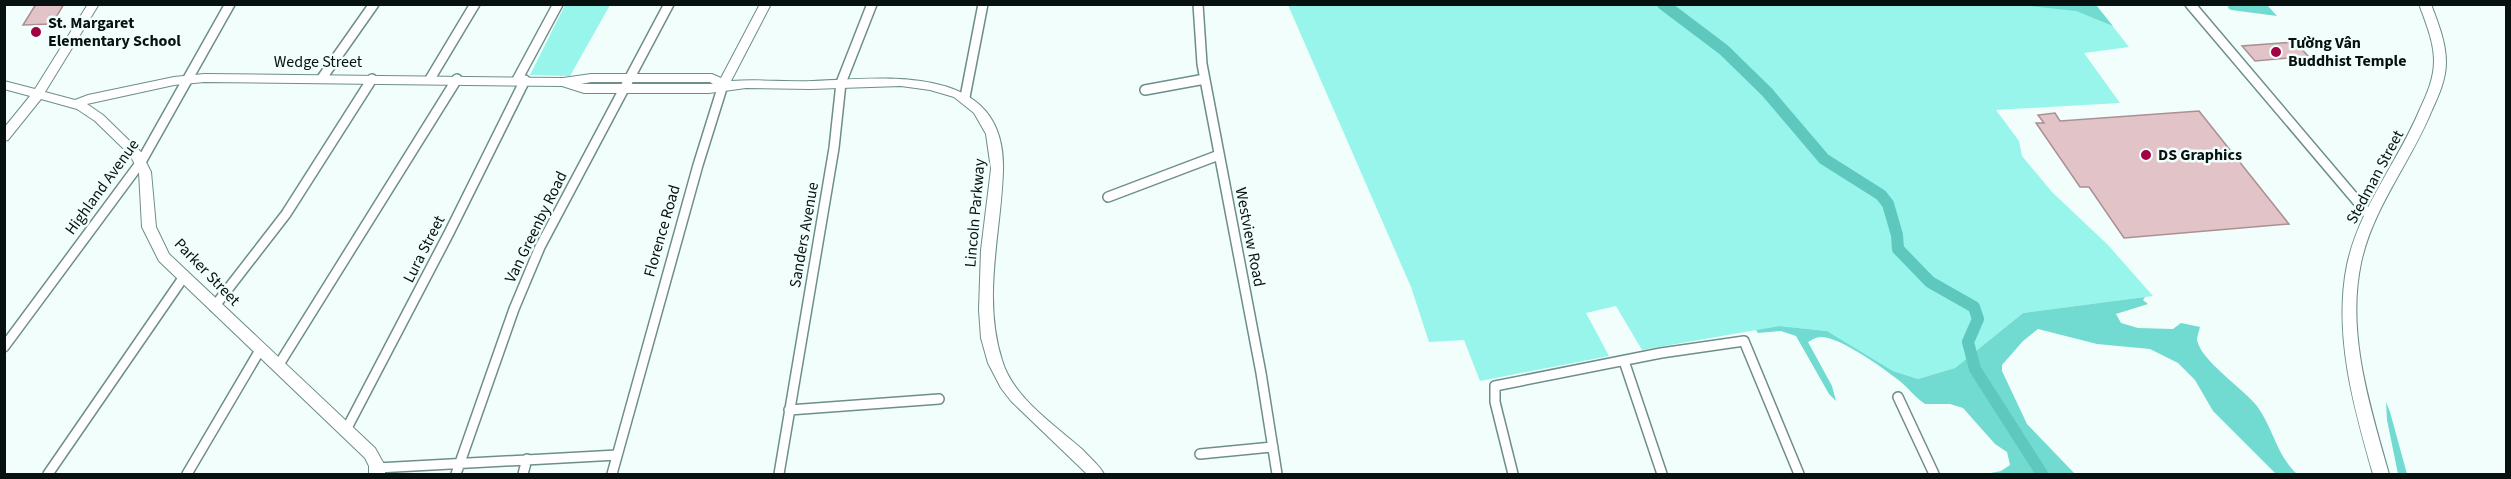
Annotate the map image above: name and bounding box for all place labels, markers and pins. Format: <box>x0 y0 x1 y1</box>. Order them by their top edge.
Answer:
place label: St. Margaret Elementary School <box>48 12 181 52</box>
marker: St. Margaret Elementary School <box>29 25 43 39</box>
place label: Tường Vân Buddhist Temple <box>2288 32 2406 72</box>
marker: Tường Vân Buddhist Temple <box>2269 45 2283 59</box>
place label: DS Graphics <box>2158 144 2242 166</box>
marker: DS Graphics <box>2139 148 2153 162</box>

